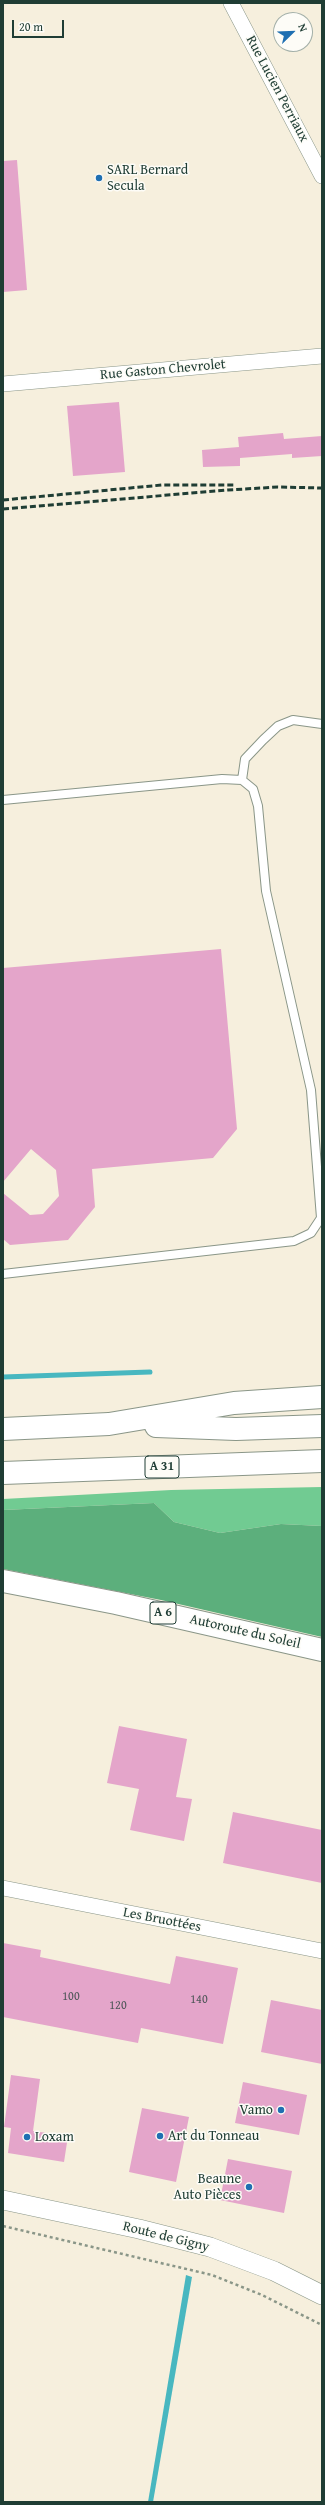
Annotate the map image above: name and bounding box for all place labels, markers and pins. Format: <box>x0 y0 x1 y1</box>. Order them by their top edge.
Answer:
place label: SARL Bernard Secula <box>107 162 188 194</box>
marker: SARL Bernard Secula <box>94 173 104 183</box>
place label: Vamo <box>239 2102 273 2118</box>
marker: Vamo <box>276 2105 286 2115</box>
place label: Art du Tonneau <box>168 2128 259 2144</box>
place label: Loxam <box>35 2129 74 2145</box>
marker: Art du Tonneau <box>155 2131 165 2141</box>
marker: Loxam <box>22 2132 32 2142</box>
place label: Beaune Auto Pièces <box>173 2171 241 2204</box>
marker: Beaune Auto Pièces <box>244 2182 254 2192</box>

